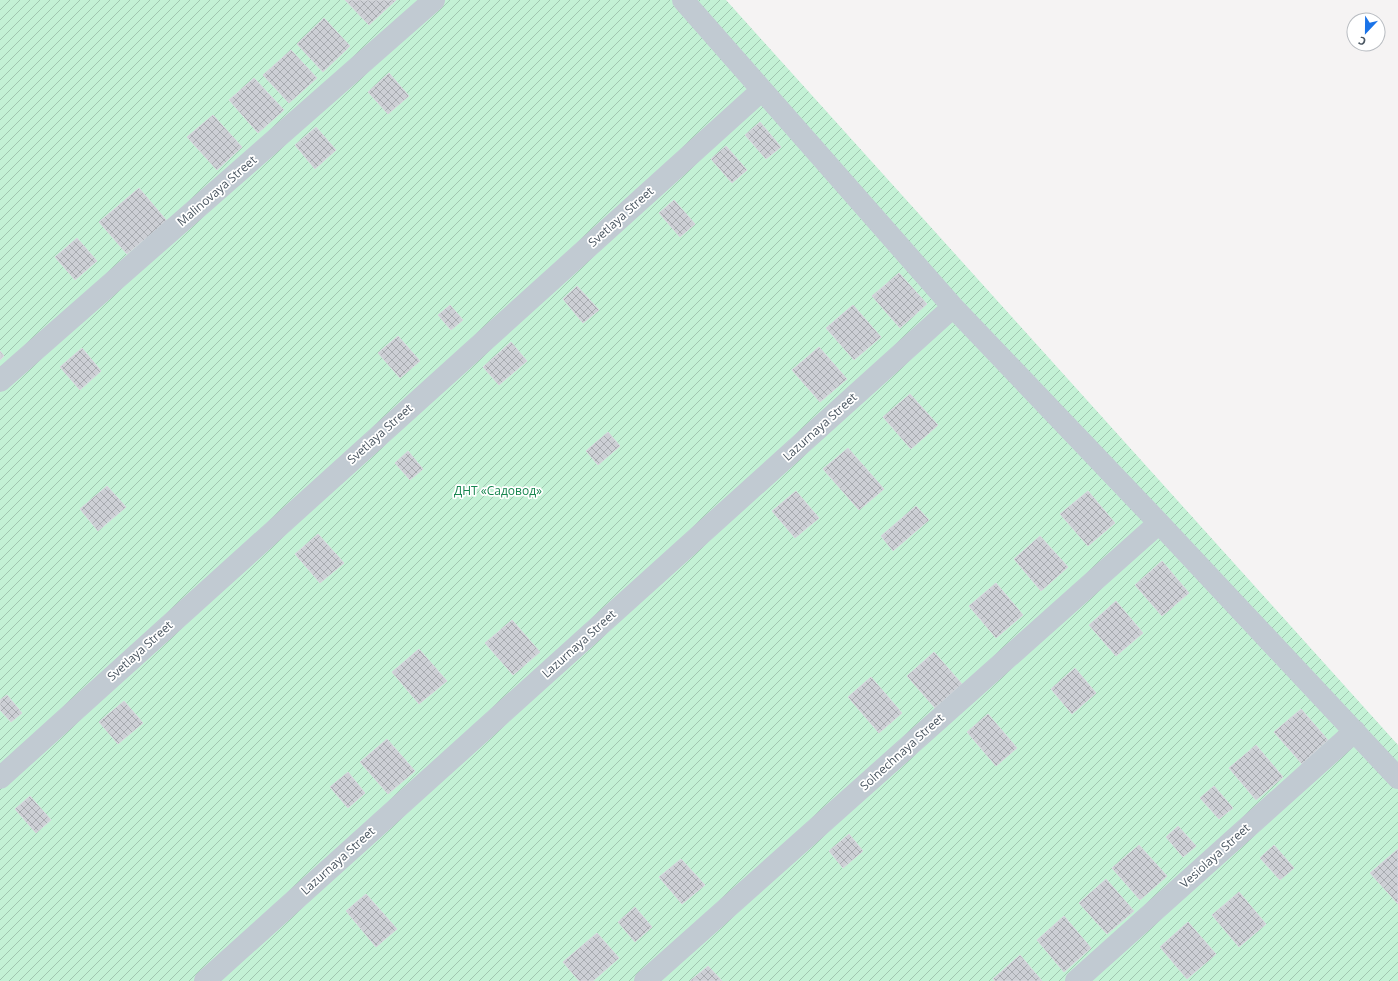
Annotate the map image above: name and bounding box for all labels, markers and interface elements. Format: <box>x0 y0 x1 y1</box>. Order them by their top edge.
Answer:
north arrow <box>1346 12 1386 52</box>
text: С <box>1356 33 1368 50</box>
street label: Malinovaya Street <box>173 151 260 230</box>
street label: Svetlaya Street <box>584 183 657 251</box>
street label: Lazurnaya Street <box>779 389 860 464</box>
street label: Svetlaya Street <box>343 400 416 468</box>
park label: ДНТ «Садовод» <box>454 482 542 499</box>
street label: Lazurnaya Street <box>538 606 619 681</box>
street label: Svetlaya Street <box>103 617 176 685</box>
street label: Solnechnaya Street <box>856 709 947 794</box>
street label: Vesiolaya Street <box>1176 820 1253 892</box>
street label: Lazurnaya Street <box>297 823 378 898</box>

